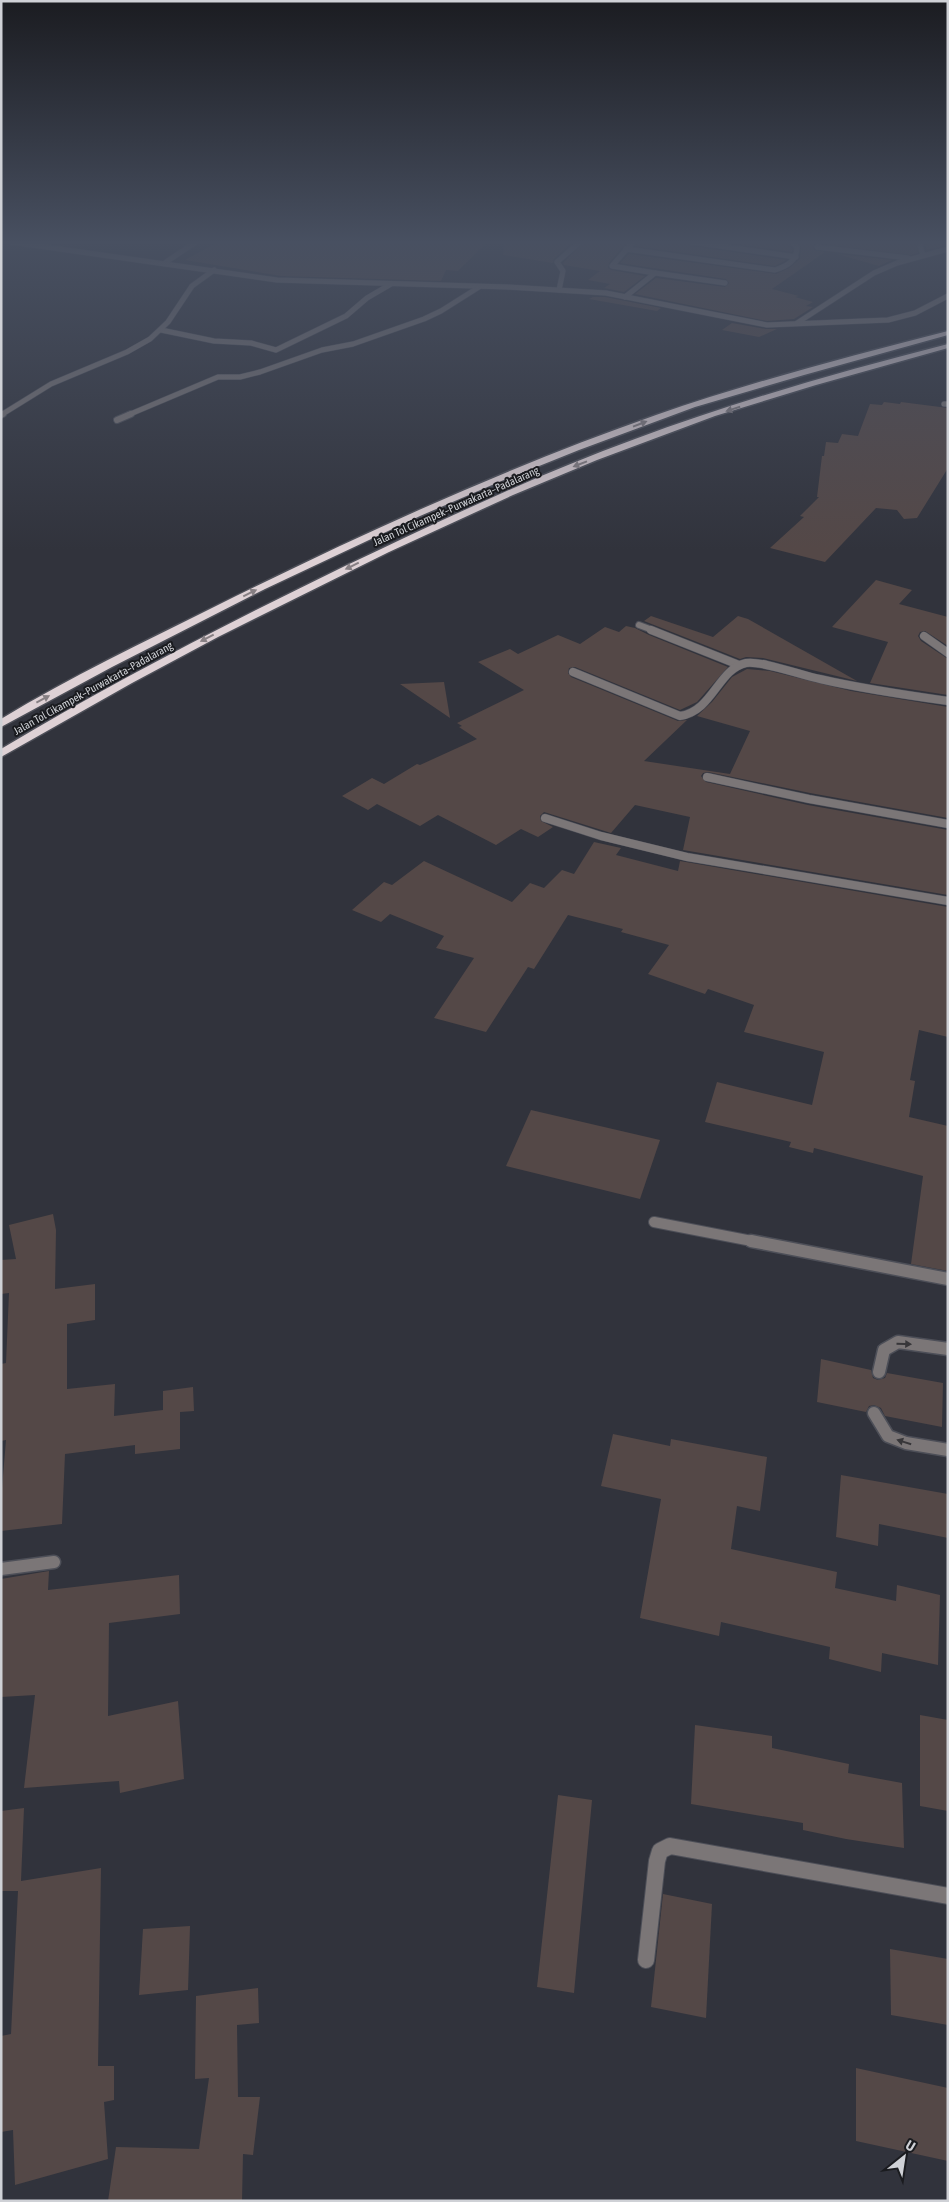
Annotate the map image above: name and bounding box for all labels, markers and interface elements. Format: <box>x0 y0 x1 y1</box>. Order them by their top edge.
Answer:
one-way arrow <box>725 405 740 413</box>
one-way arrow <box>633 420 648 428</box>
one-way arrow <box>572 460 587 468</box>
street label: Jalan Tol Cikampek–Purwakarta–Padalarang <box>371 464 541 548</box>
one-way arrow <box>345 562 359 570</box>
one-way arrow <box>243 588 257 596</box>
one-way arrow <box>199 634 214 642</box>
street label: Jalan Tol Cikampek–Purwakarta–Padalarang <box>11 639 175 737</box>
one-way arrow <box>36 695 51 703</box>
one-way arrow <box>897 1340 913 1348</box>
one-way arrow <box>897 1437 912 1445</box>
north arrow <box>879 2132 929 2182</box>
text: U <box>903 2137 918 2155</box>

